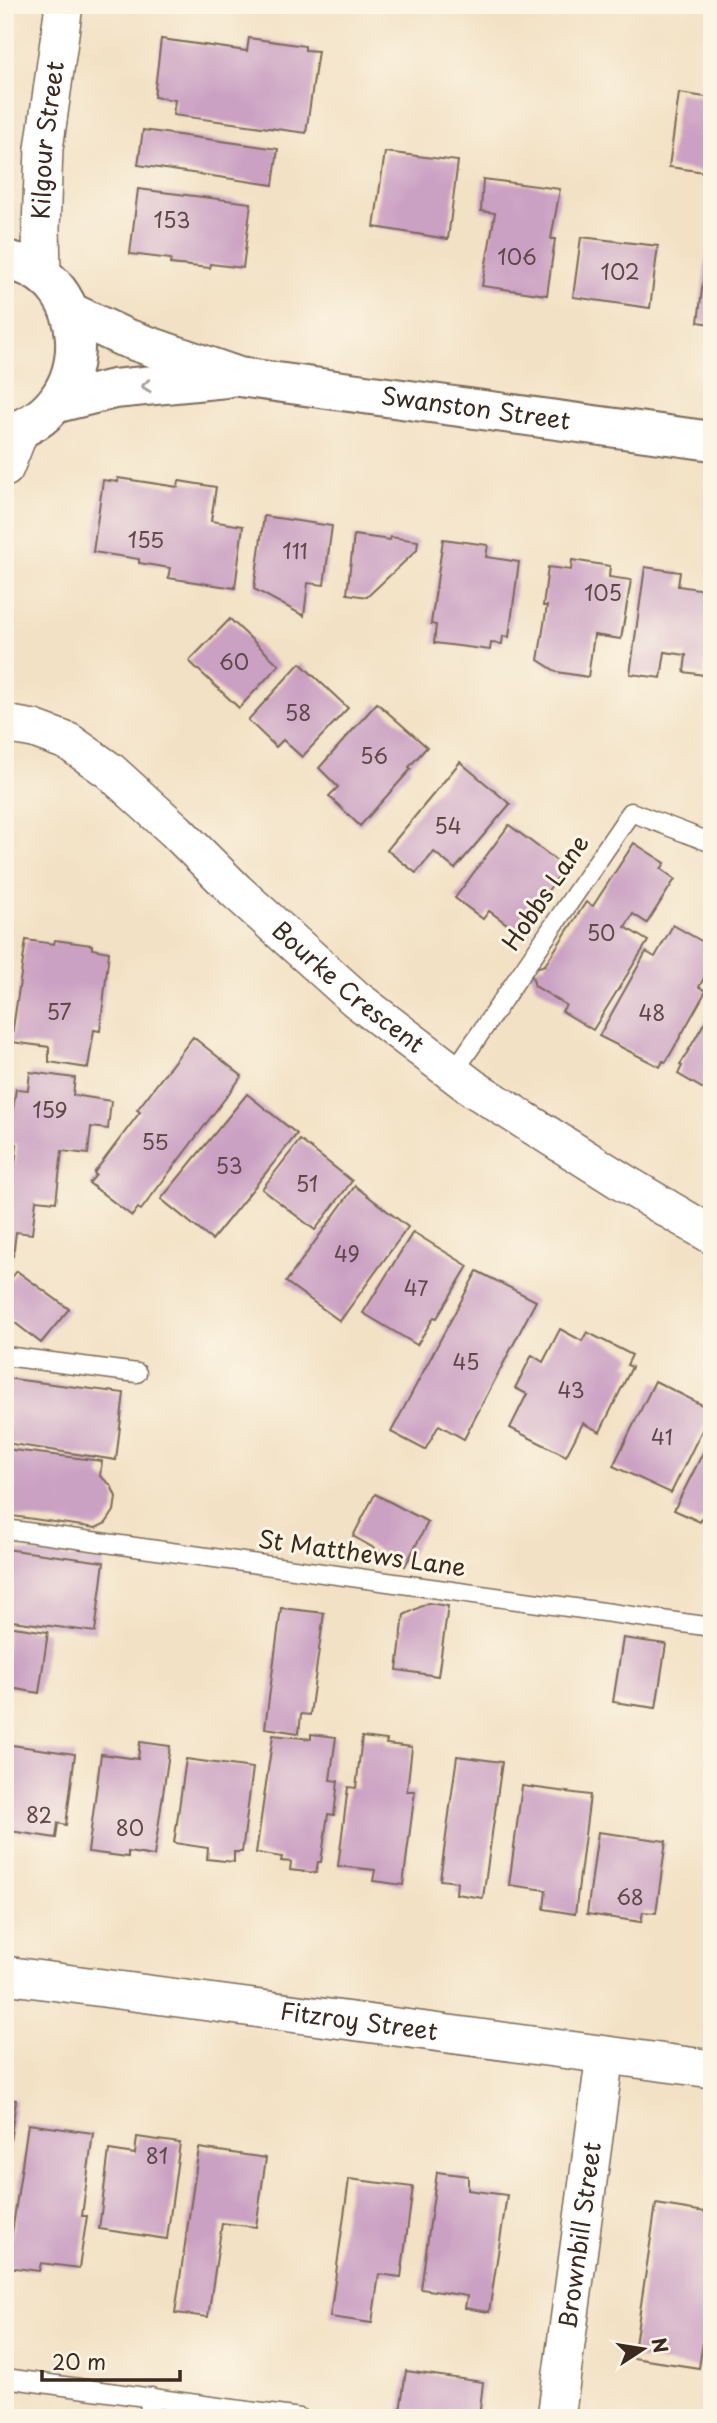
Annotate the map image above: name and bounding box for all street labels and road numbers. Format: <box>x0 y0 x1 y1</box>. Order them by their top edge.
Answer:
street label: Kilgour Street <box>21 59 72 220</box>
street label: Swanston Street <box>379 376 573 438</box>
street label: Hobbs Lane <box>492 826 597 957</box>
street label: Bourke Crescent <box>265 912 433 1061</box>
street label: St Matthews Lane <box>256 1520 468 1584</box>
street label: Fitzroy Street <box>278 1992 440 2048</box>
street label: Brownbill Street <box>548 2139 609 2331</box>

